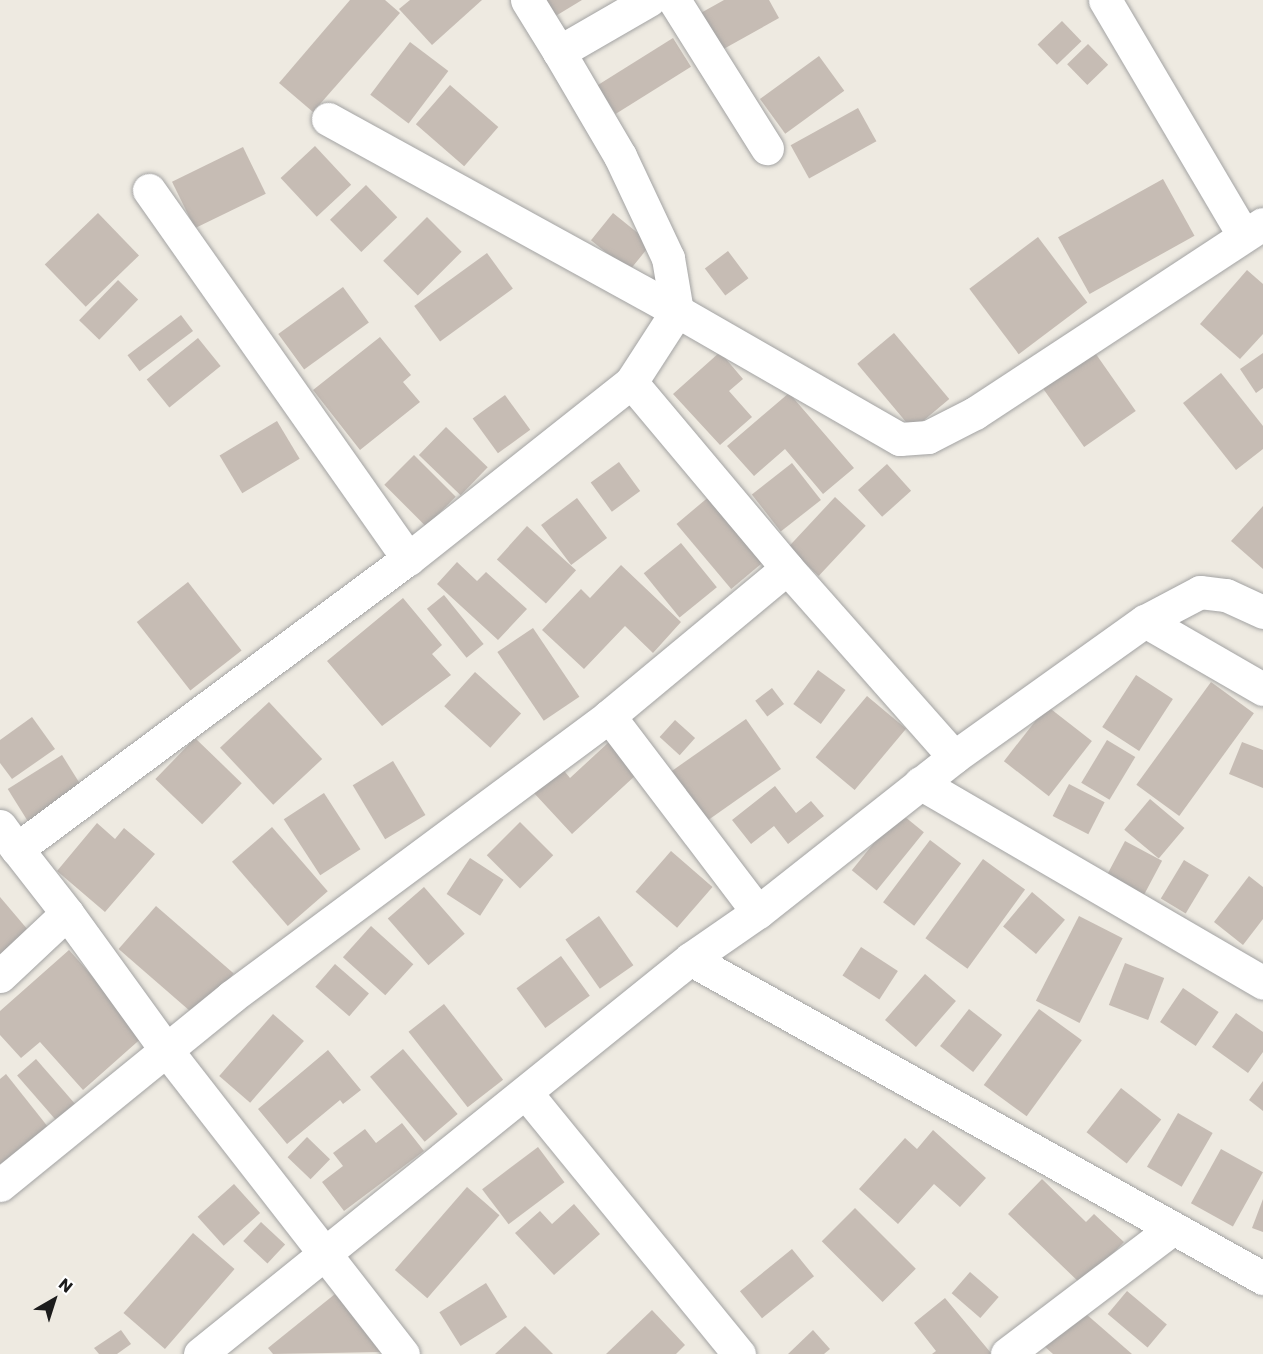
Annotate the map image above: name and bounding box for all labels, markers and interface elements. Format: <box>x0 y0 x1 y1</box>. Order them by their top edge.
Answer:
north arrow <box>24 1270 84 1330</box>
text: N <box>54 1273 78 1298</box>

